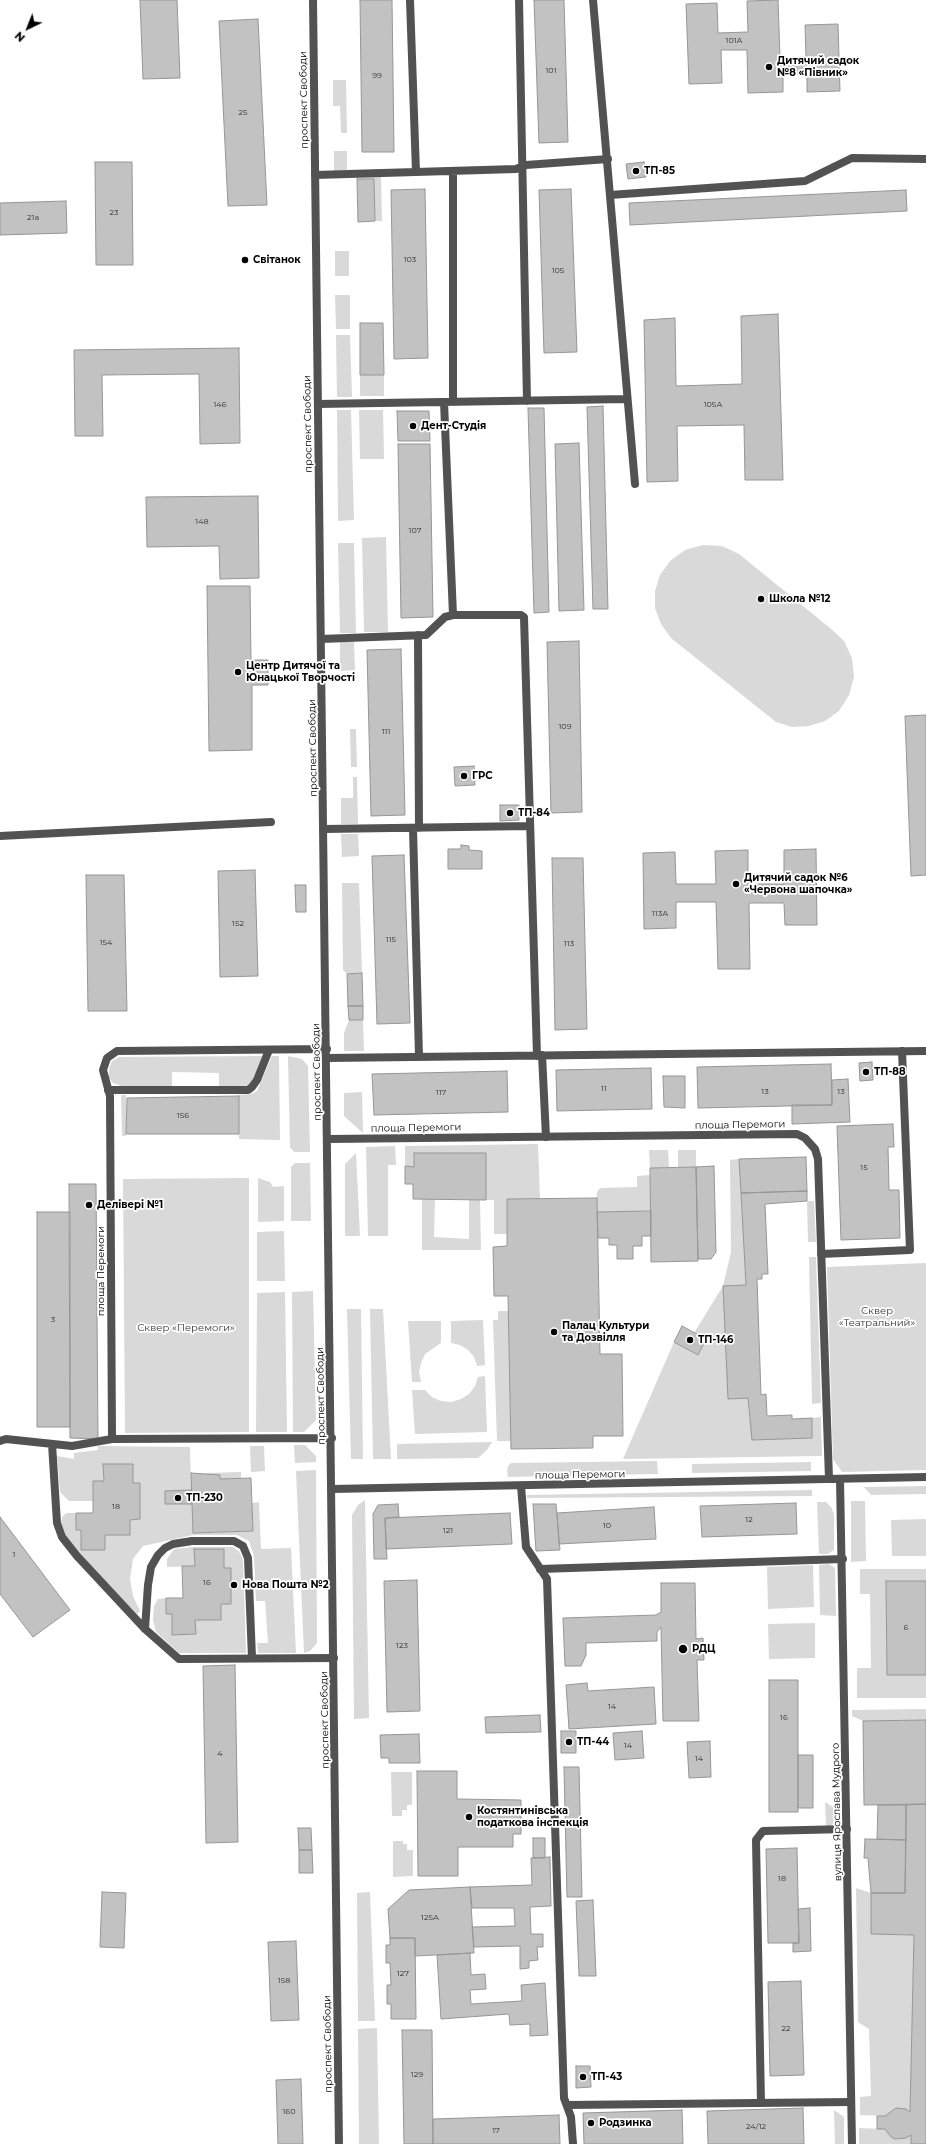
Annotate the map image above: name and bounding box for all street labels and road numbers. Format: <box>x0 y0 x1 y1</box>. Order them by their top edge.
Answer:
street label: проспект Свободи <box>297 51 311 149</box>
street label: проспект Свободи <box>301 375 315 473</box>
street label: проспект Свободи <box>306 699 320 797</box>
street label: проспект Свободи <box>310 1023 324 1121</box>
street label: площа Перемоги <box>695 1118 785 1132</box>
street label: площа Перемоги <box>371 1121 461 1135</box>
street label: площа Перемоги <box>95 1226 107 1316</box>
street label: проспект Свободи <box>314 1347 328 1445</box>
street label: площа Перемоги <box>535 1468 625 1482</box>
street label: проспект Свободи <box>318 1671 332 1769</box>
street label: вулиця Ярослава Мудрого <box>830 1743 844 1881</box>
street label: проспект Свободи <box>321 1995 335 2093</box>

